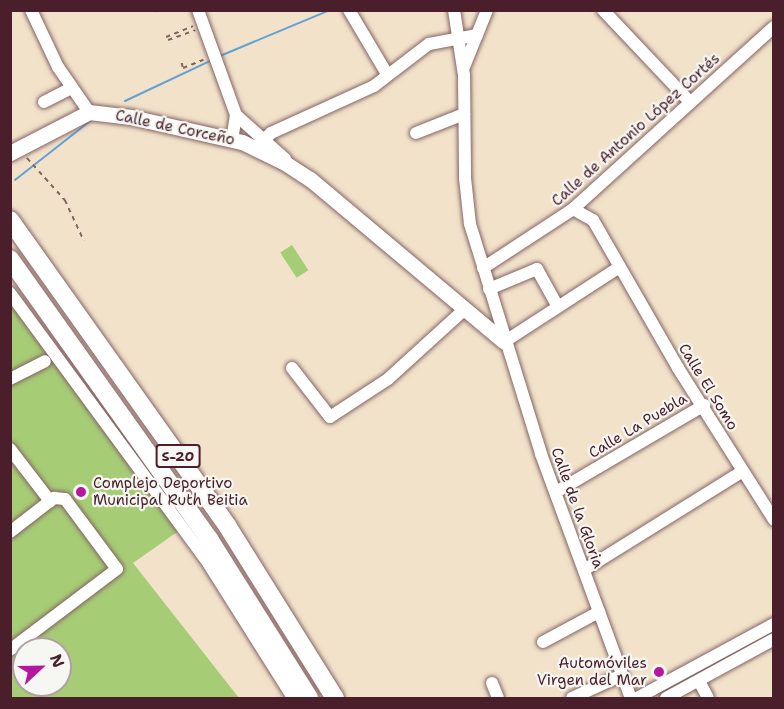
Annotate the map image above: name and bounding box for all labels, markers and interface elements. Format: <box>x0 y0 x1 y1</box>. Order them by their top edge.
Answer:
street label: Calle de Antonio López Cortés <box>548 50 724 210</box>
street label: Calle de Corceño <box>114 107 236 149</box>
street label: Calle El Somo <box>674 340 742 434</box>
street label: Calle La Puebla <box>586 390 690 462</box>
road number: S-20 <box>156 445 201 467</box>
street label: Calle de la Gloria <box>547 445 607 571</box>
place label: Complejo Deportivo Municipal Ruth Beitia <box>93 474 248 509</box>
marker: Complejo Deportivo Municipal Ruth Beitia <box>74 485 88 499</box>
north arrow <box>12 637 72 697</box>
text: N <box>45 651 69 671</box>
place label: Automóviles Virgen del Mar <box>537 654 647 689</box>
marker: Automóviles Virgen del Mar <box>652 665 666 679</box>

